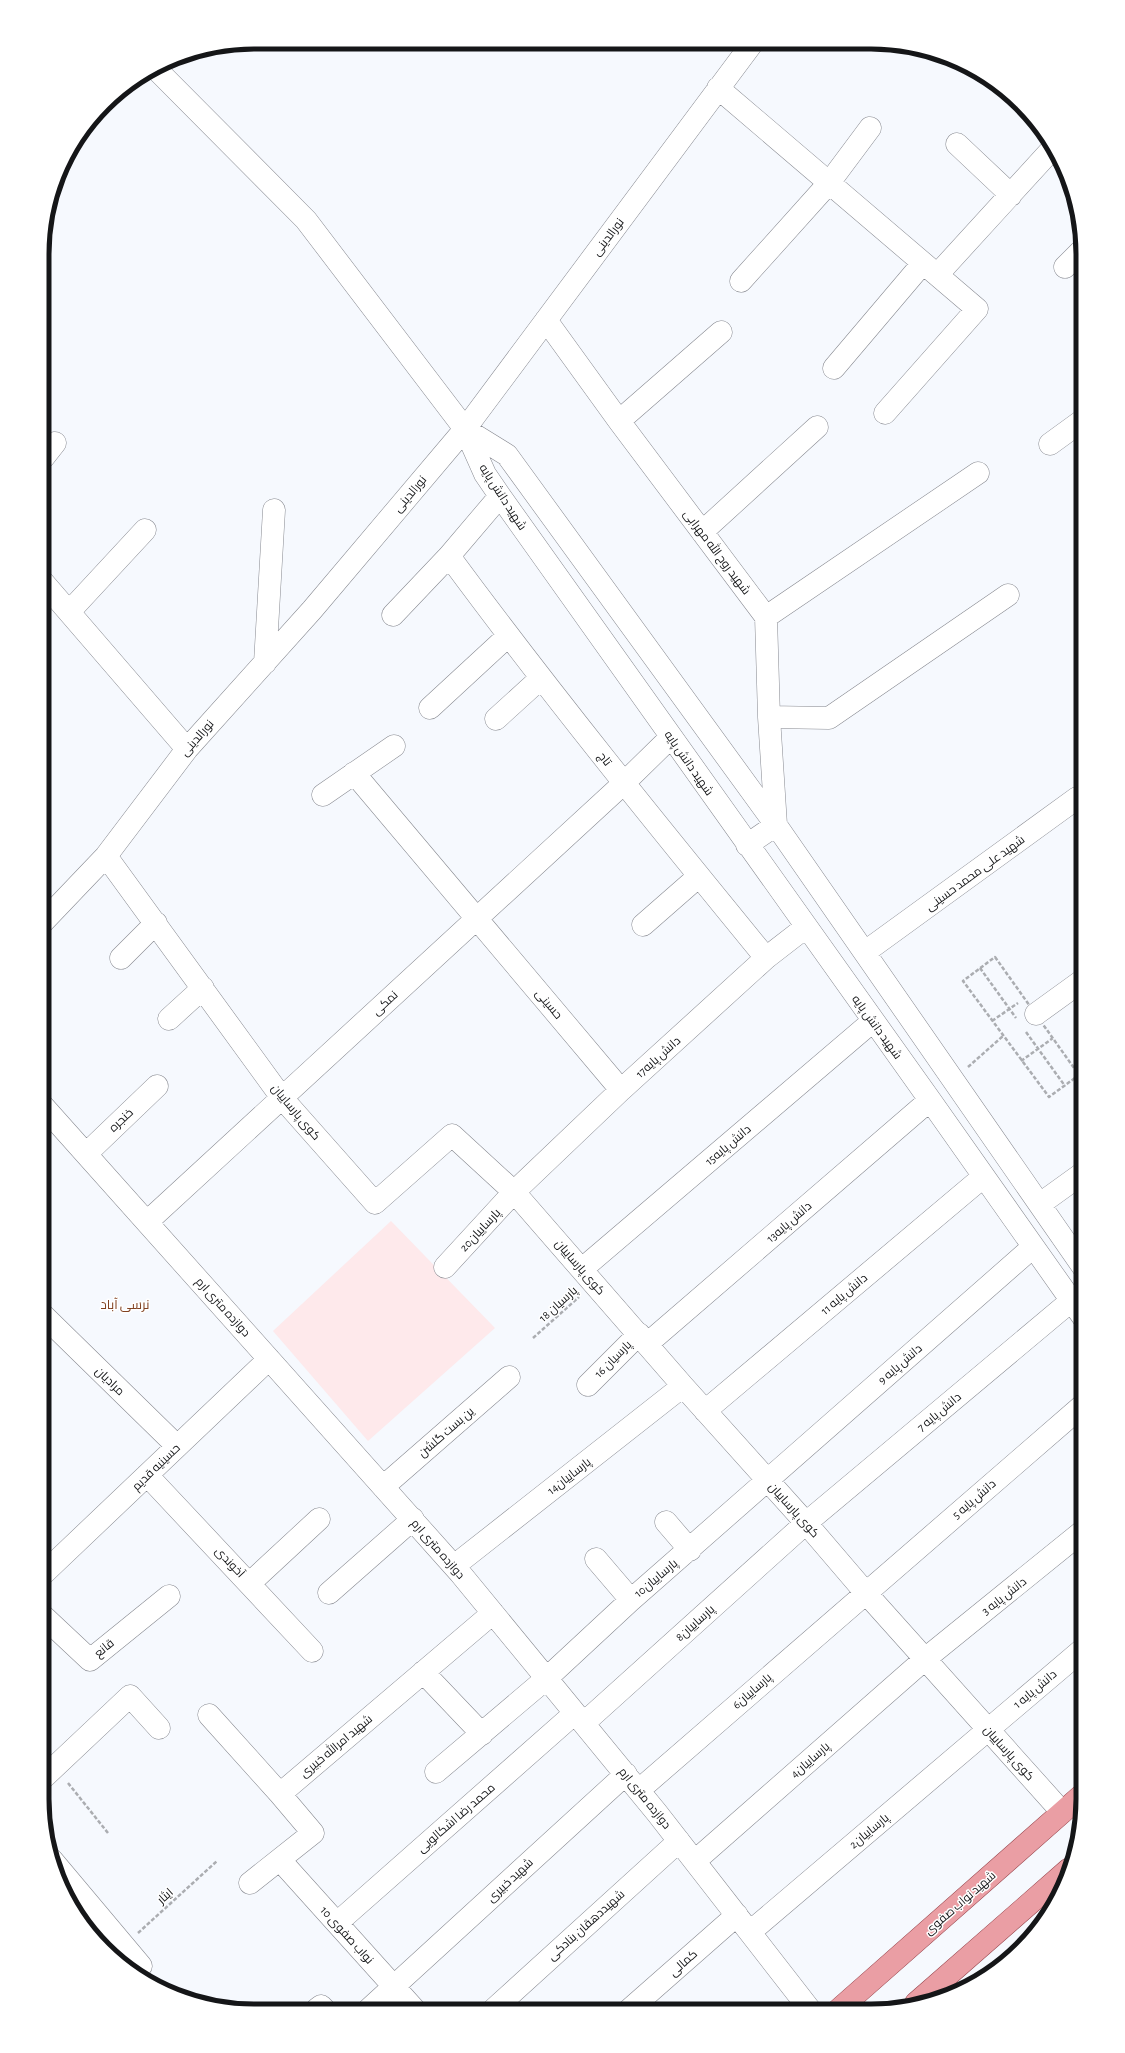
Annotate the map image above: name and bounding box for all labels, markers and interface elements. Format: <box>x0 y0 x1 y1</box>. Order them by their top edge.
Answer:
street label: نورالدینی <box>590 216 627 259</box>
street label: شهید دانش پایه <box>475 462 529 534</box>
street label: نورالدینی <box>391 473 429 515</box>
street label: شهید روح الله مهرابی <box>680 506 754 598</box>
street label: نورالدینی <box>178 718 217 759</box>
street label: شهید دانش پایه <box>660 728 716 799</box>
street label: تاچ <box>594 750 614 770</box>
street label: شهید علی محمد حسینی <box>923 833 1027 914</box>
street label: حسینی <box>532 987 565 1022</box>
street label: نمکی <box>370 988 401 1018</box>
street label: شهید دانش پایه <box>847 993 904 1063</box>
street label: دانش پایه17 <box>633 1034 685 1082</box>
street label: کوی پارساییان <box>267 1082 323 1144</box>
street label: خنجره <box>107 1106 136 1135</box>
street label: دانش پایه15 <box>703 1123 755 1170</box>
street label: دانش پایه13 <box>764 1199 816 1247</box>
street label: پارساییان20 <box>457 1206 505 1256</box>
street label: کوی پارساییان <box>551 1237 607 1299</box>
street label: دانش پایه 11 <box>819 1271 872 1319</box>
street label: دوازده متری ارم <box>192 1275 253 1340</box>
street label: پارسیان 18 <box>537 1283 582 1326</box>
district label: نرسی آباد <box>101 1297 149 1312</box>
street label: پارسیان 16 <box>592 1338 636 1382</box>
street label: دانش پایه 9 <box>876 1342 926 1388</box>
street label: مرادیان <box>93 1365 127 1398</box>
street label: دانش پایه 7 <box>915 1390 965 1436</box>
street label: ین بست گلشن <box>416 1404 477 1460</box>
street label: حسینیه قدیم <box>130 1441 184 1494</box>
street label: پارساییان14 <box>545 1455 595 1499</box>
street label: دانش پایه 5 <box>950 1477 1000 1523</box>
street label: کوی پارساییان <box>764 1480 821 1542</box>
street label: دوازده متری ارم <box>407 1517 467 1583</box>
street label: آخوندی <box>212 1544 248 1581</box>
street label: پارساییان10 <box>632 1556 682 1602</box>
street label: دانش پایه 3 <box>979 1575 1031 1619</box>
street label: پارساییان8 <box>673 1602 719 1646</box>
street label: قانع <box>92 1637 117 1661</box>
street label: دانش پایه 1 <box>1011 1668 1061 1713</box>
street label: پارساییان6 <box>730 1670 776 1713</box>
street label: شهید امرالله خبیری <box>296 1711 375 1780</box>
street label: کوی پارساییان <box>979 1723 1036 1785</box>
street label: پارساییان4 <box>788 1739 834 1782</box>
street label: دوازده متری ارم <box>615 1765 673 1832</box>
street label: محمد رضا اشکالویی <box>415 1781 498 1856</box>
street label: پارساییان2 <box>847 1811 893 1853</box>
street label: شهید خبیری <box>485 1856 536 1905</box>
street label: شهید نواب صفوی <box>922 1869 999 1938</box>
street label: ایثار <box>154 1886 176 1907</box>
street label: شهیددهقان بنادکی <box>545 1888 627 1963</box>
street label: نواب صفوی 10 <box>318 1904 376 1967</box>
street label: کمالی <box>667 1947 700 1979</box>

